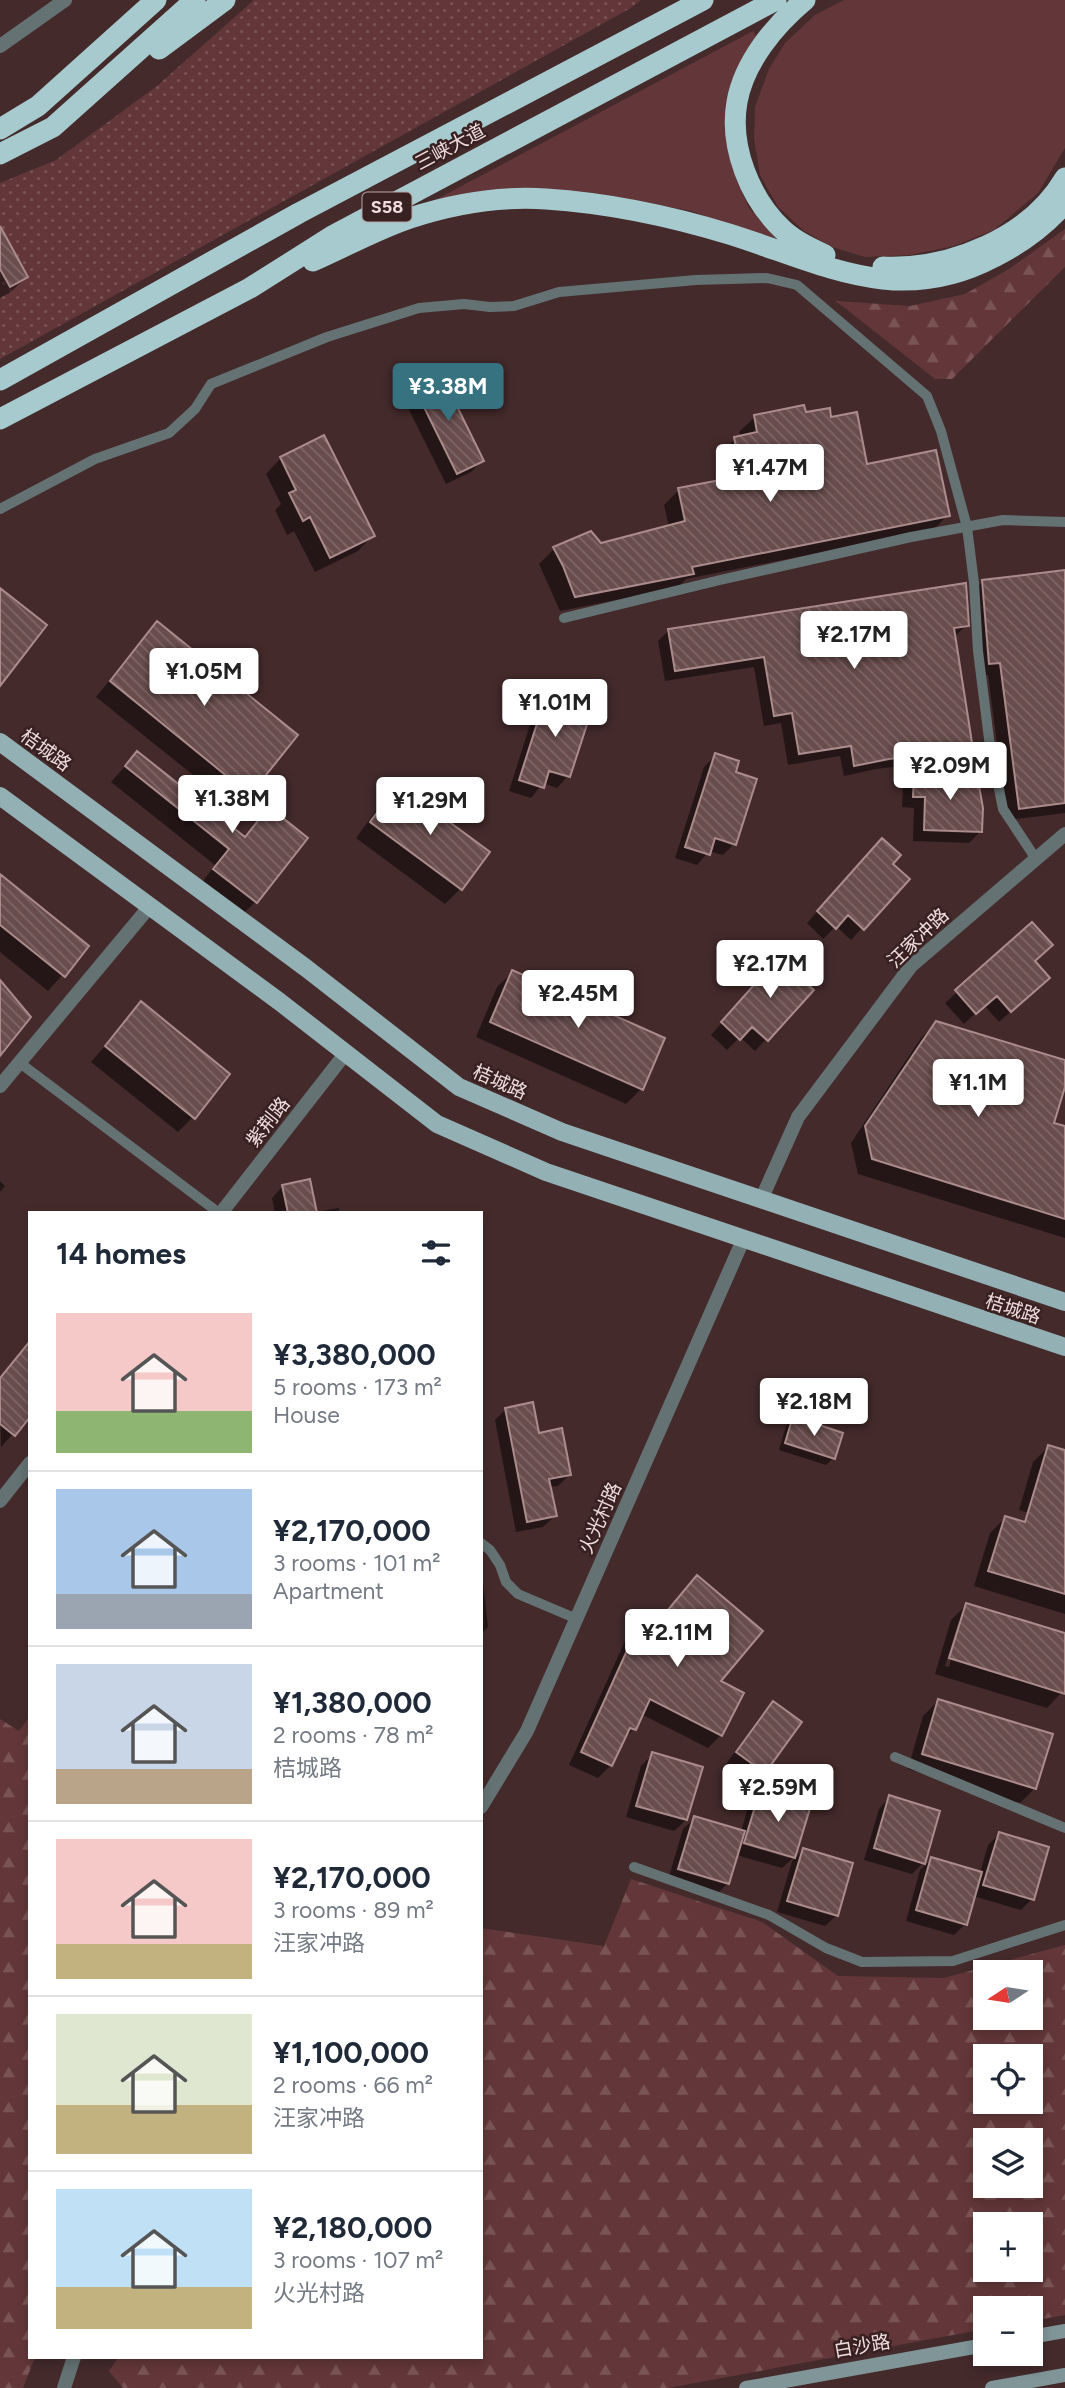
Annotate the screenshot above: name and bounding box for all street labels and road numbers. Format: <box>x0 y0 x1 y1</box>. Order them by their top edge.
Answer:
street label: 三峡大道 <box>411 119 489 175</box>
road number: S58 <box>362 192 412 222</box>
street label: 桔城路 <box>16 724 76 776</box>
street label: 汪家冲路 <box>883 903 953 973</box>
street label: 桔城路 <box>469 1060 531 1104</box>
street label: 紫荆路 <box>241 1092 295 1152</box>
street label: 桔城路 <box>982 1289 1044 1329</box>
street label: 火光村路 <box>574 1479 626 1557</box>
street label: 白沙路 <box>832 2330 892 2362</box>

